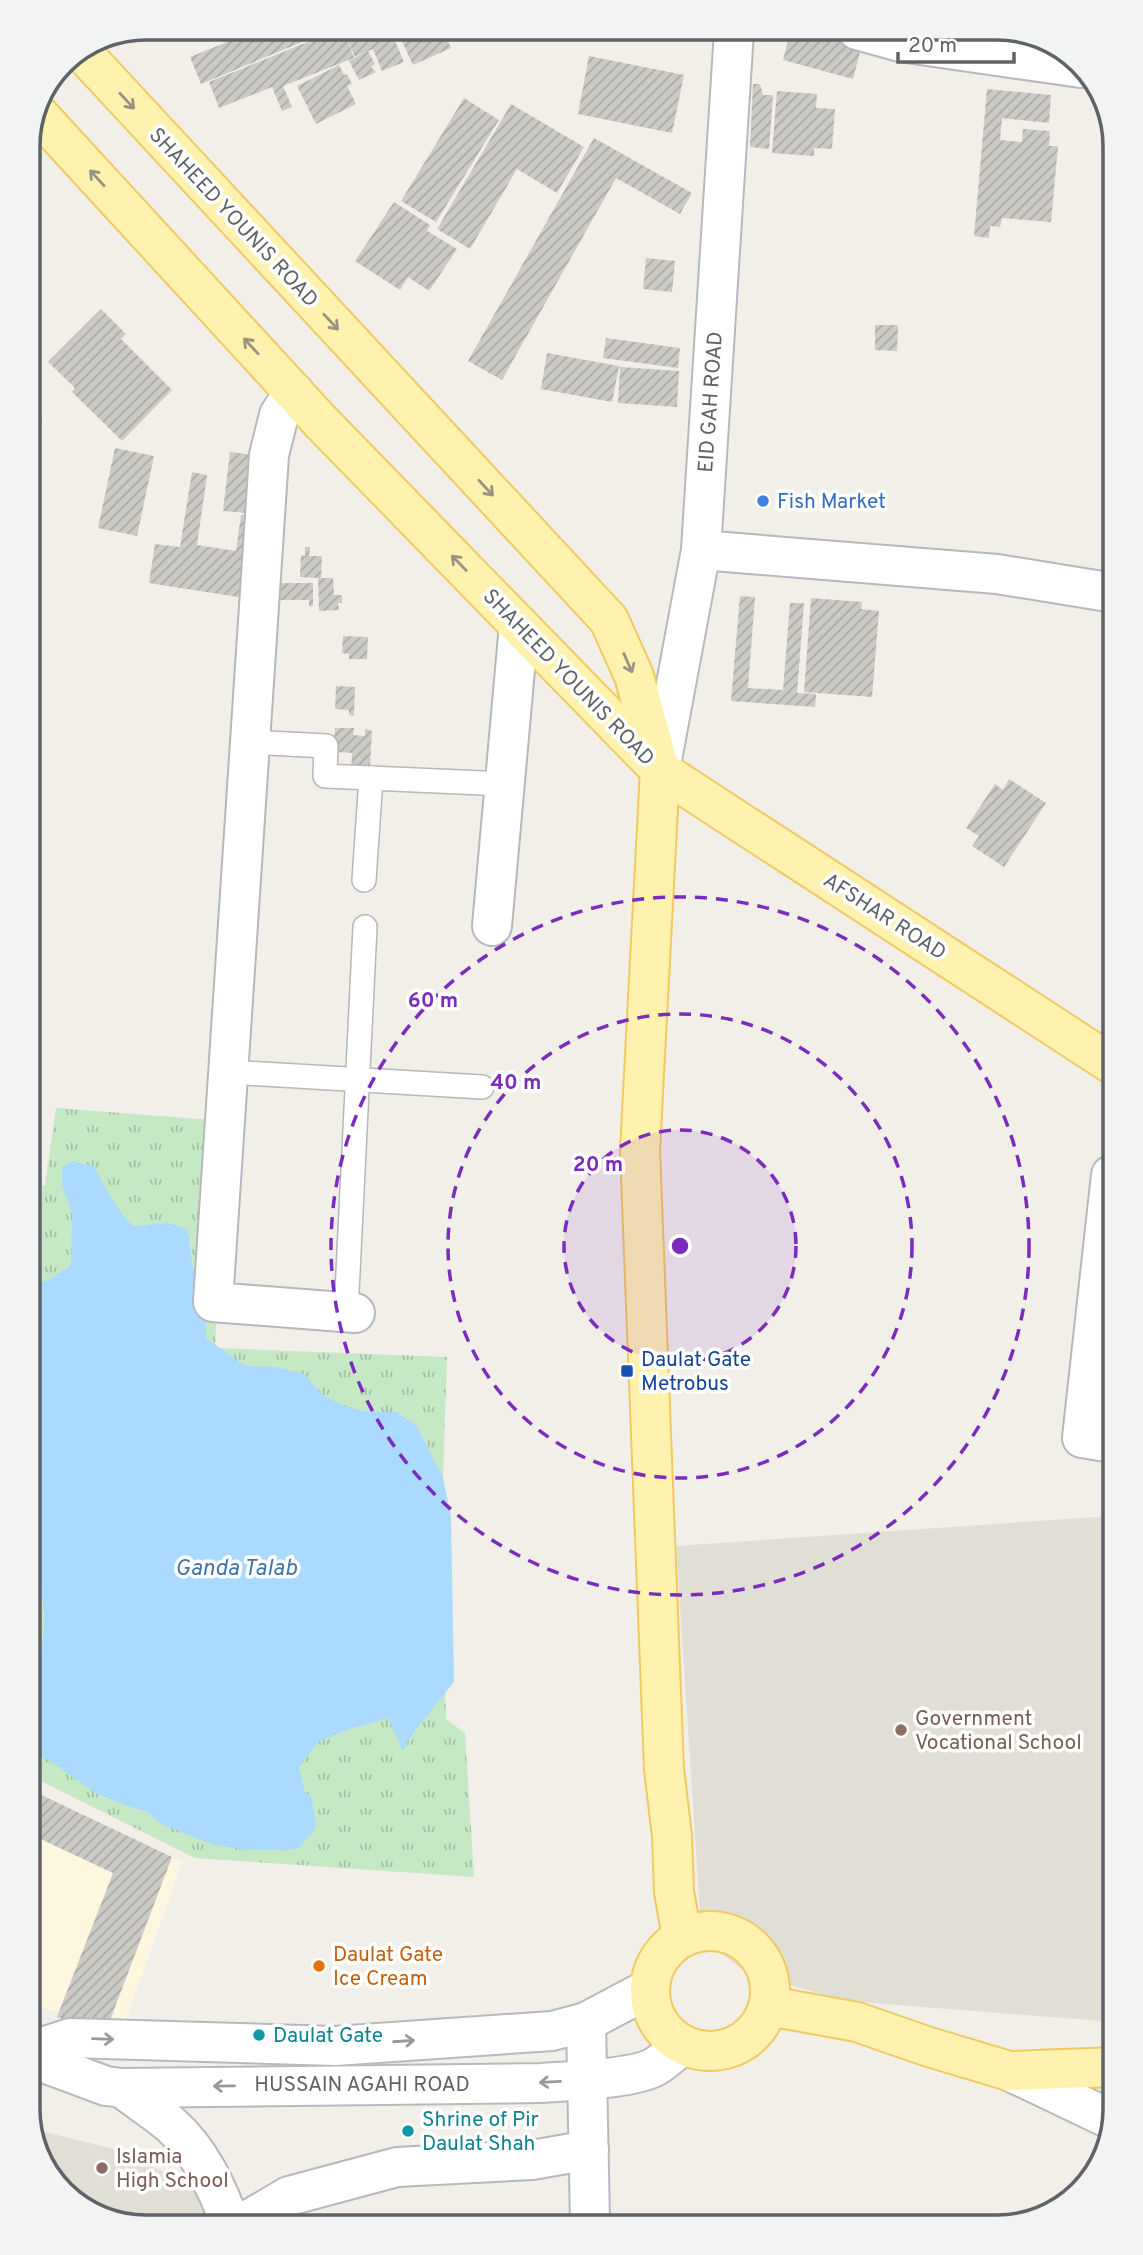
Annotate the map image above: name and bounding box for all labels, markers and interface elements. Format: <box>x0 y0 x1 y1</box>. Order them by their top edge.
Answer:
scale bar <box>898 21 1014 65</box>
text: 20 m <box>908 33 957 60</box>
one-way arrow <box>119 92 135 110</box>
street label: SHAHEED YOUNIS ROAD <box>142 122 323 314</box>
one-way arrow <box>89 170 106 187</box>
one-way arrow <box>323 313 340 330</box>
street label: EID GAH ROAD <box>693 331 730 474</box>
one-way arrow <box>243 337 259 355</box>
one-way arrow <box>478 479 495 496</box>
place label: Fish Market <box>777 489 886 516</box>
marker: Fish Market <box>755 493 771 509</box>
one-way arrow <box>450 555 467 572</box>
street label: SHAHEED YOUNIS ROAD <box>476 584 660 772</box>
one-way arrow <box>622 652 635 674</box>
street label: AFSHAR ROAD <box>818 867 951 967</box>
text: 60 m <box>408 988 458 1015</box>
text: 40 m <box>491 1070 541 1097</box>
text: 20 m <box>573 1152 623 1179</box>
centre of rings <box>668 1234 692 1258</box>
place label: Daulat Gate Metrobus <box>641 1347 751 1398</box>
marker: Daulat Gate Metrobus <box>619 1363 635 1379</box>
water label: Ganda Talab <box>175 1555 297 1584</box>
place label: Government Vocational School <box>915 1706 1082 1757</box>
marker: Government Vocational School <box>893 1722 909 1738</box>
place label: Daulat Gate Ice Cream <box>333 1942 443 1993</box>
marker: Daulat Gate Ice Cream <box>311 1958 327 1974</box>
place label: Daulat Gate <box>273 2023 383 2050</box>
marker: Daulat Gate <box>251 2027 267 2043</box>
one-way arrow <box>91 2033 114 2046</box>
one-way arrow <box>392 2034 415 2047</box>
street label: HUSSAIN AGAHI ROAD <box>254 2072 470 2099</box>
one-way arrow <box>539 2076 562 2089</box>
one-way arrow <box>213 2079 236 2093</box>
place label: Shrine of Pir Daulat Shah <box>422 2107 539 2158</box>
marker: Shrine of Pir Daulat Shah <box>400 2123 416 2139</box>
place label: Islamia High School <box>116 2144 229 2195</box>
marker: Islamia High School <box>94 2160 110 2176</box>

